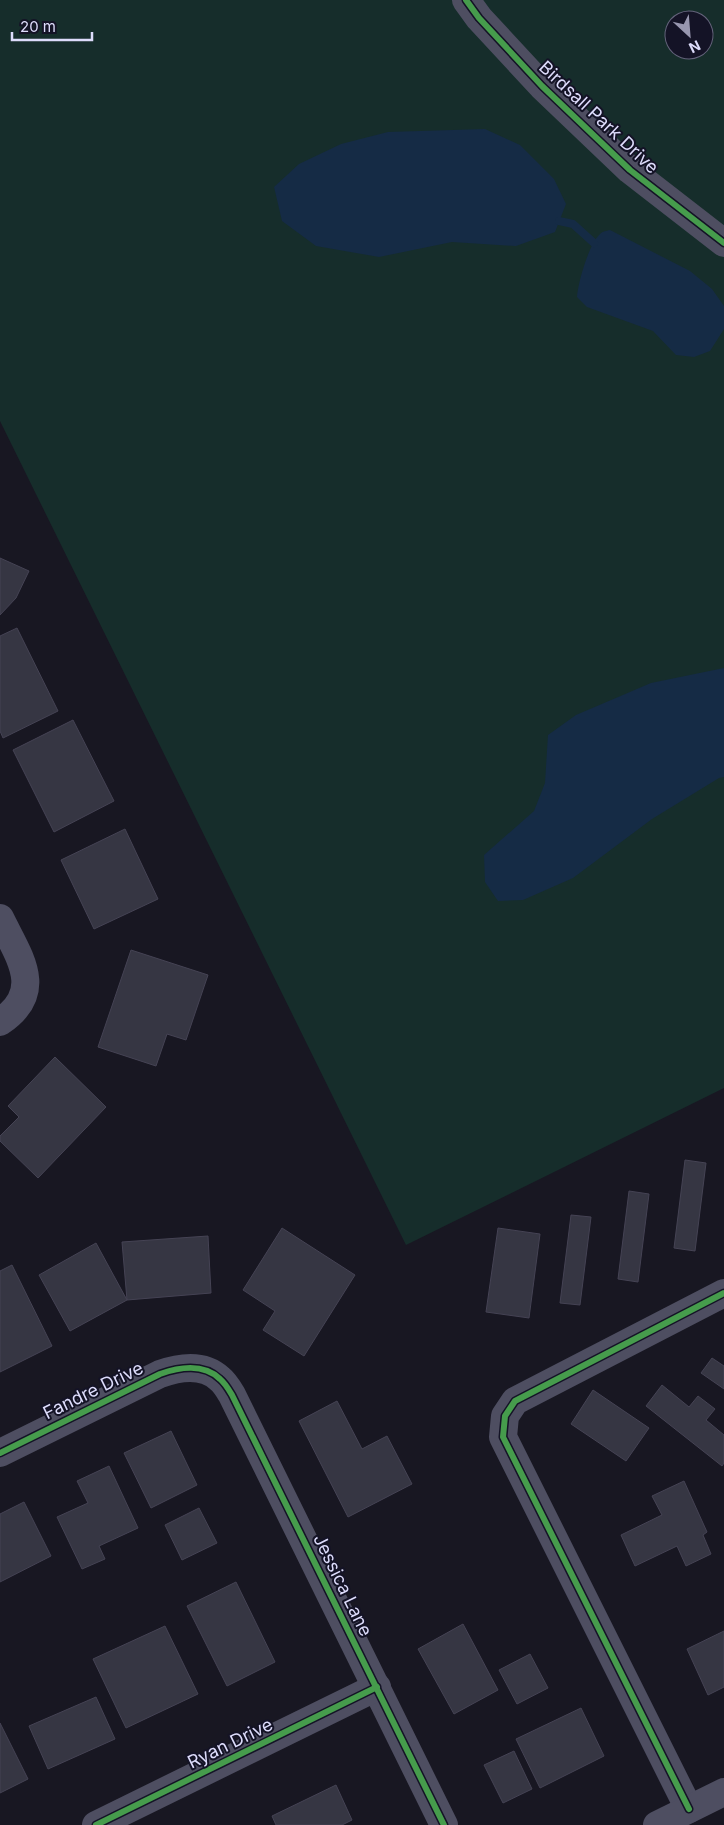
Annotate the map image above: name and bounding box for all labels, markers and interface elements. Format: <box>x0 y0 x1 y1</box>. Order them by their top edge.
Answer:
scale bar <box>12 10 92 42</box>
north arrow <box>664 10 714 60</box>
text: 20 m <box>20 17 56 36</box>
text: N <box>686 37 703 57</box>
street label: Birdsall Park Drive <box>535 56 663 178</box>
street label: Fandre Drive <box>40 1357 146 1423</box>
street label: Jessica Lane <box>309 1530 377 1640</box>
street label: Ryan Drive <box>184 1713 276 1773</box>

